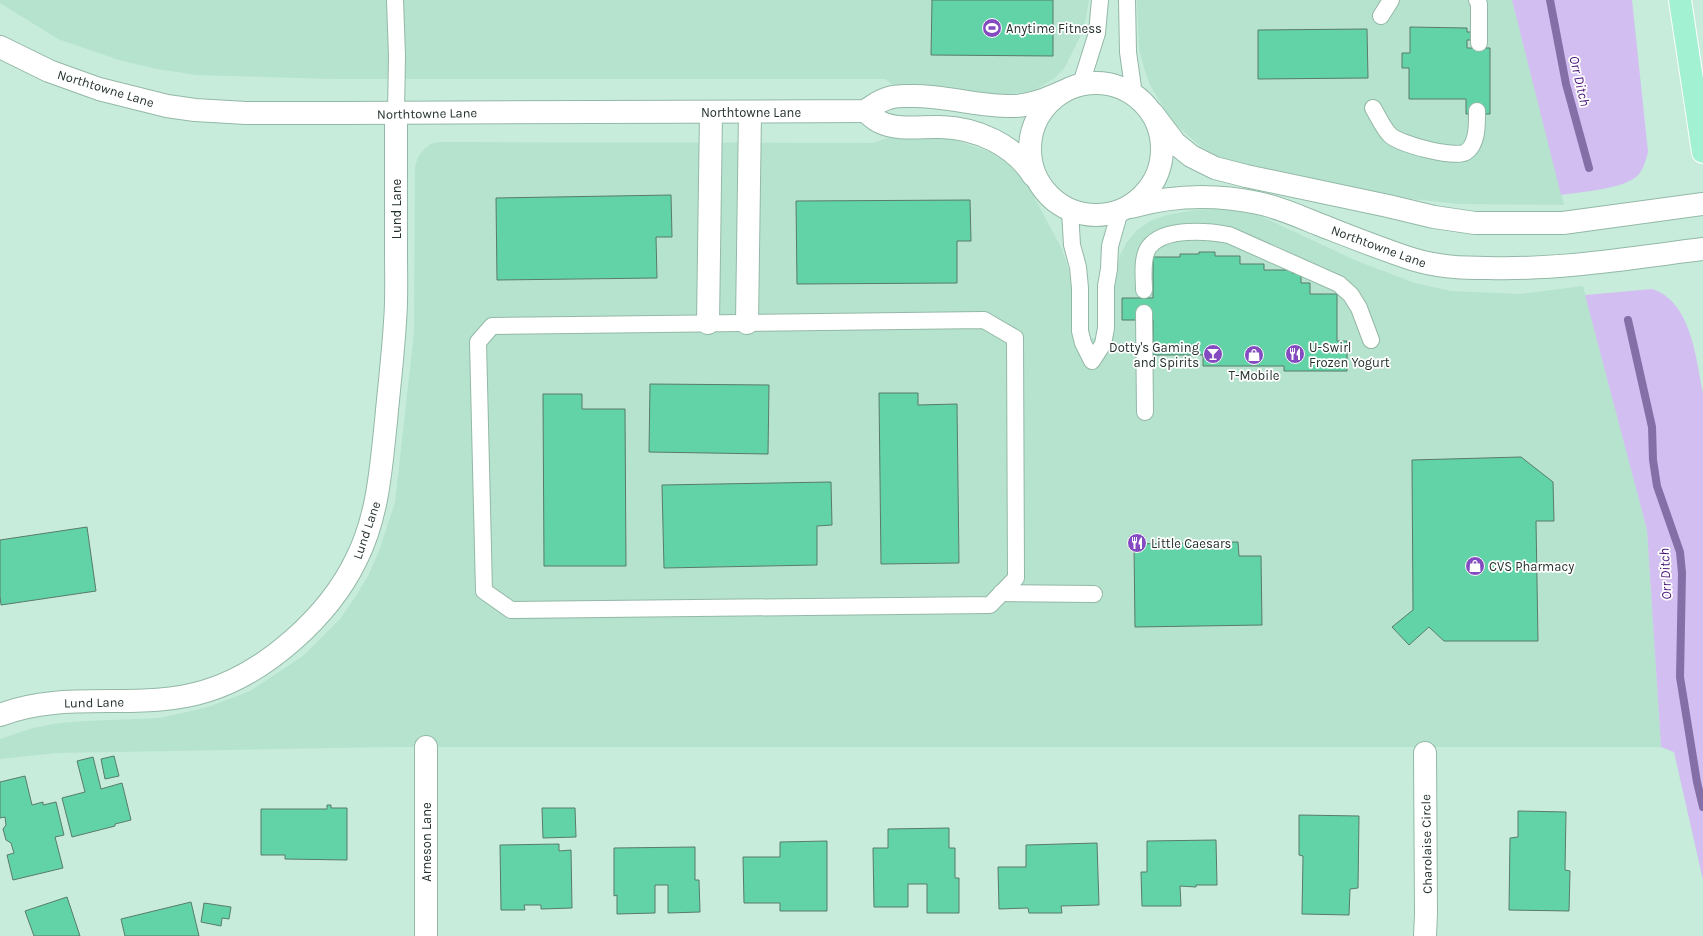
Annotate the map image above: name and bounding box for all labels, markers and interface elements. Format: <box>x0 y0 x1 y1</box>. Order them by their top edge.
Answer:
sports icon: Anytime Fitness <box>981 17 1003 39</box>
place label: Anytime Fitness <box>1006 21 1102 36</box>
water label: Orr Ditch <box>1565 54 1594 108</box>
street label: Northtowne Lane <box>56 67 156 110</box>
street label: Northtowne Lane <box>377 105 478 122</box>
street label: Northtowne Lane <box>701 105 801 120</box>
street label: Lund Lane <box>389 179 404 239</box>
street label: Northtowne Lane <box>1329 222 1429 271</box>
place label: Dotty's Gaming and Spirits <box>1109 340 1200 370</box>
place label: U-Swirl Frozen Yogurt <box>1309 340 1390 370</box>
bar icon: Dotty's Gaming and Spirits <box>1202 343 1224 365</box>
restaurant icon: U-Swirl Frozen Yogurt <box>1284 343 1306 365</box>
shop icon: T-Mobile <box>1243 344 1265 366</box>
place label: T-Mobile <box>1228 368 1280 383</box>
street label: Lund Lane <box>350 499 383 561</box>
restaurant icon: Little Caesars <box>1126 532 1148 554</box>
place label: Little Caesars <box>1151 536 1232 551</box>
water label: Orr Ditch <box>1656 548 1675 600</box>
shop icon: CVS Pharmacy <box>1464 555 1486 577</box>
place label: CVS Pharmacy <box>1489 559 1574 574</box>
street label: Lund Lane <box>64 694 125 711</box>
street label: Charolaise Circle <box>1418 794 1435 894</box>
street label: Arneson Lane <box>419 802 434 882</box>

